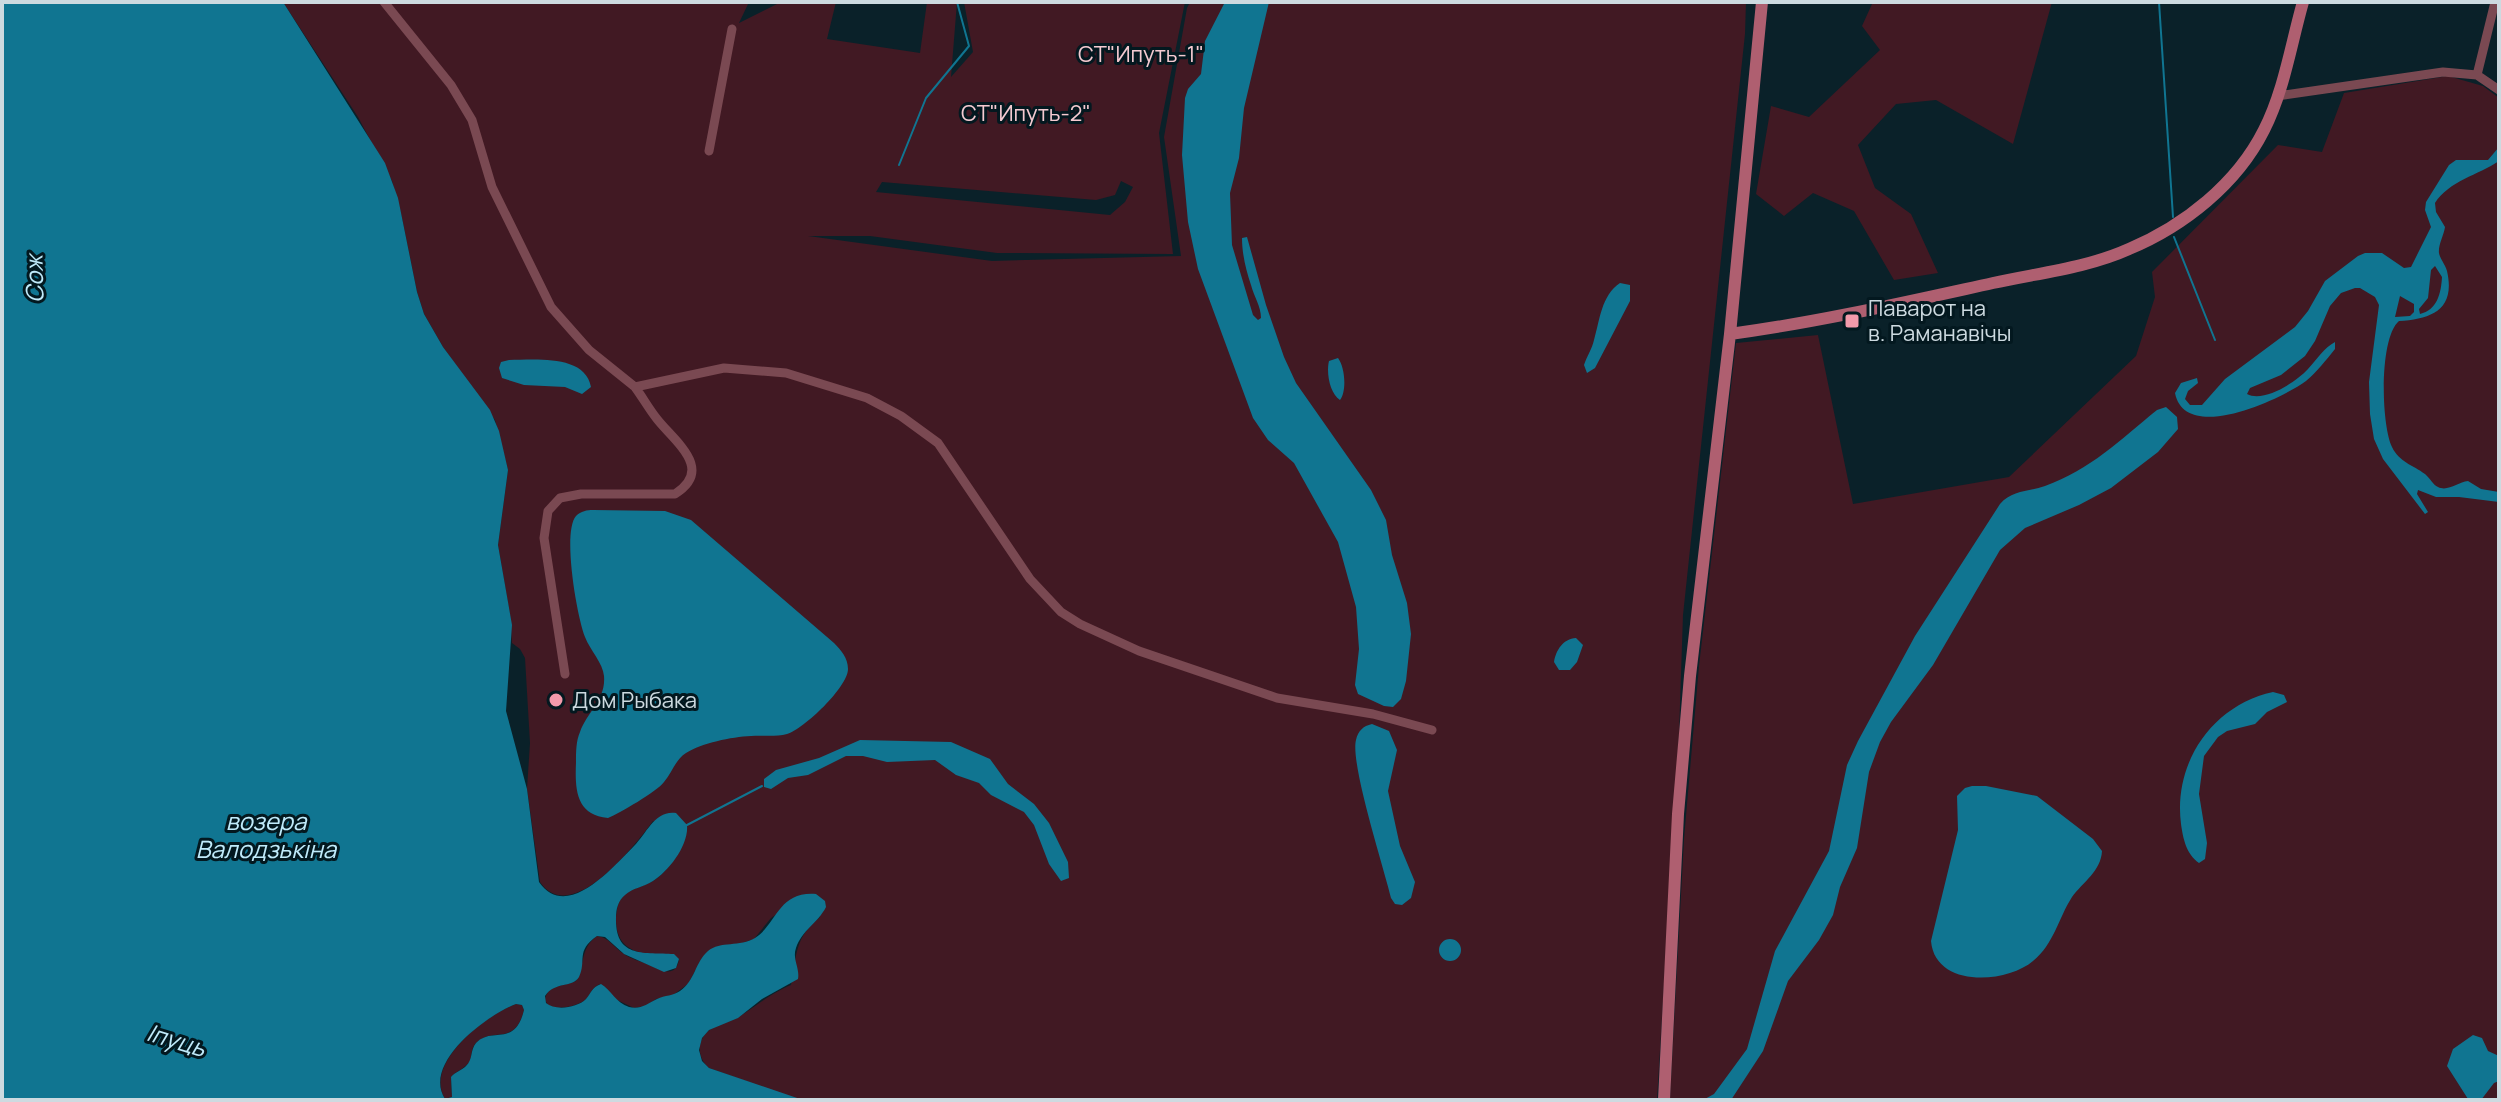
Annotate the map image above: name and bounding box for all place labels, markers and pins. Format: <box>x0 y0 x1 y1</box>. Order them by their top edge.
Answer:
place label: Паварот на в. Раманавічы <box>1868 293 2012 348</box>
marker: Паварот на в. Раманавічы <box>1843 312 1861 330</box>
place label: Дом Рыбака <box>572 685 697 715</box>
marker: Дом Рыбака <box>547 691 565 709</box>

